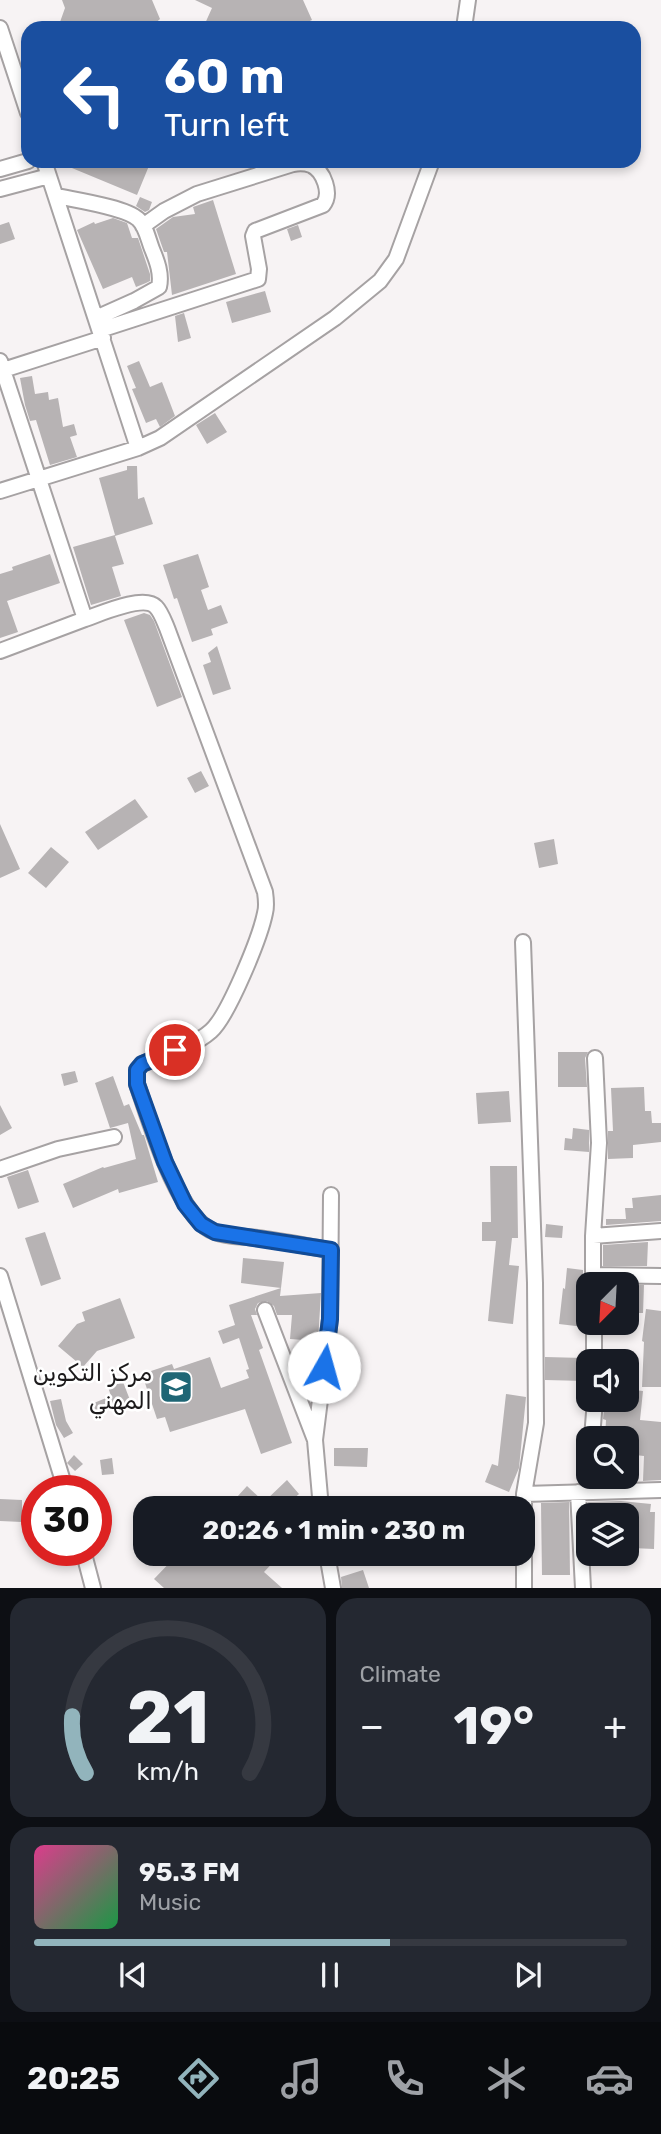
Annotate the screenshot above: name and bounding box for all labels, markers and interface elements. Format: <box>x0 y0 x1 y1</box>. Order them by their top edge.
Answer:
text: 60 m <box>164 47 285 105</box>
icon: left <box>49 49 140 140</box>
text: Turn left <box>164 106 289 144</box>
pin <box>145 1020 205 1080</box>
icon: arrive <box>156 1031 194 1069</box>
north arrow <box>576 1272 639 1335</box>
map controls <box>576 1272 639 1566</box>
position arrow <box>287 1330 361 1404</box>
button: sound <box>576 1349 639 1412</box>
place label: مركز التكوين المهني <box>33 1359 152 1419</box>
school or university icon: مركز التكوين المهني <box>157 1368 195 1406</box>
button: search <box>576 1426 639 1489</box>
speed limit sign: 30 <box>21 1475 112 1566</box>
button: layers <box>576 1503 639 1566</box>
text: 20:26 · 1 min · 230 m <box>203 1515 465 1546</box>
text: Climate <box>360 1660 441 1688</box>
text: 21 <box>126 1676 210 1762</box>
text: 19° <box>453 1695 534 1757</box>
text: − <box>360 1703 384 1749</box>
text: + <box>603 1703 627 1749</box>
text: km/h <box>137 1757 199 1786</box>
text: 95.3 FM <box>139 1857 240 1888</box>
text: Music <box>139 1888 201 1916</box>
icon: previous <box>114 1956 152 1994</box>
icon: pause <box>311 1956 349 1994</box>
icon: next <box>509 1956 547 1994</box>
icon: directions <box>174 2054 223 2103</box>
icon: music <box>277 2054 326 2103</box>
icon: phone <box>380 2054 429 2103</box>
icon: climate <box>482 2054 531 2103</box>
icon: car <box>585 2054 634 2103</box>
text: 20:25 <box>27 2059 120 2097</box>

